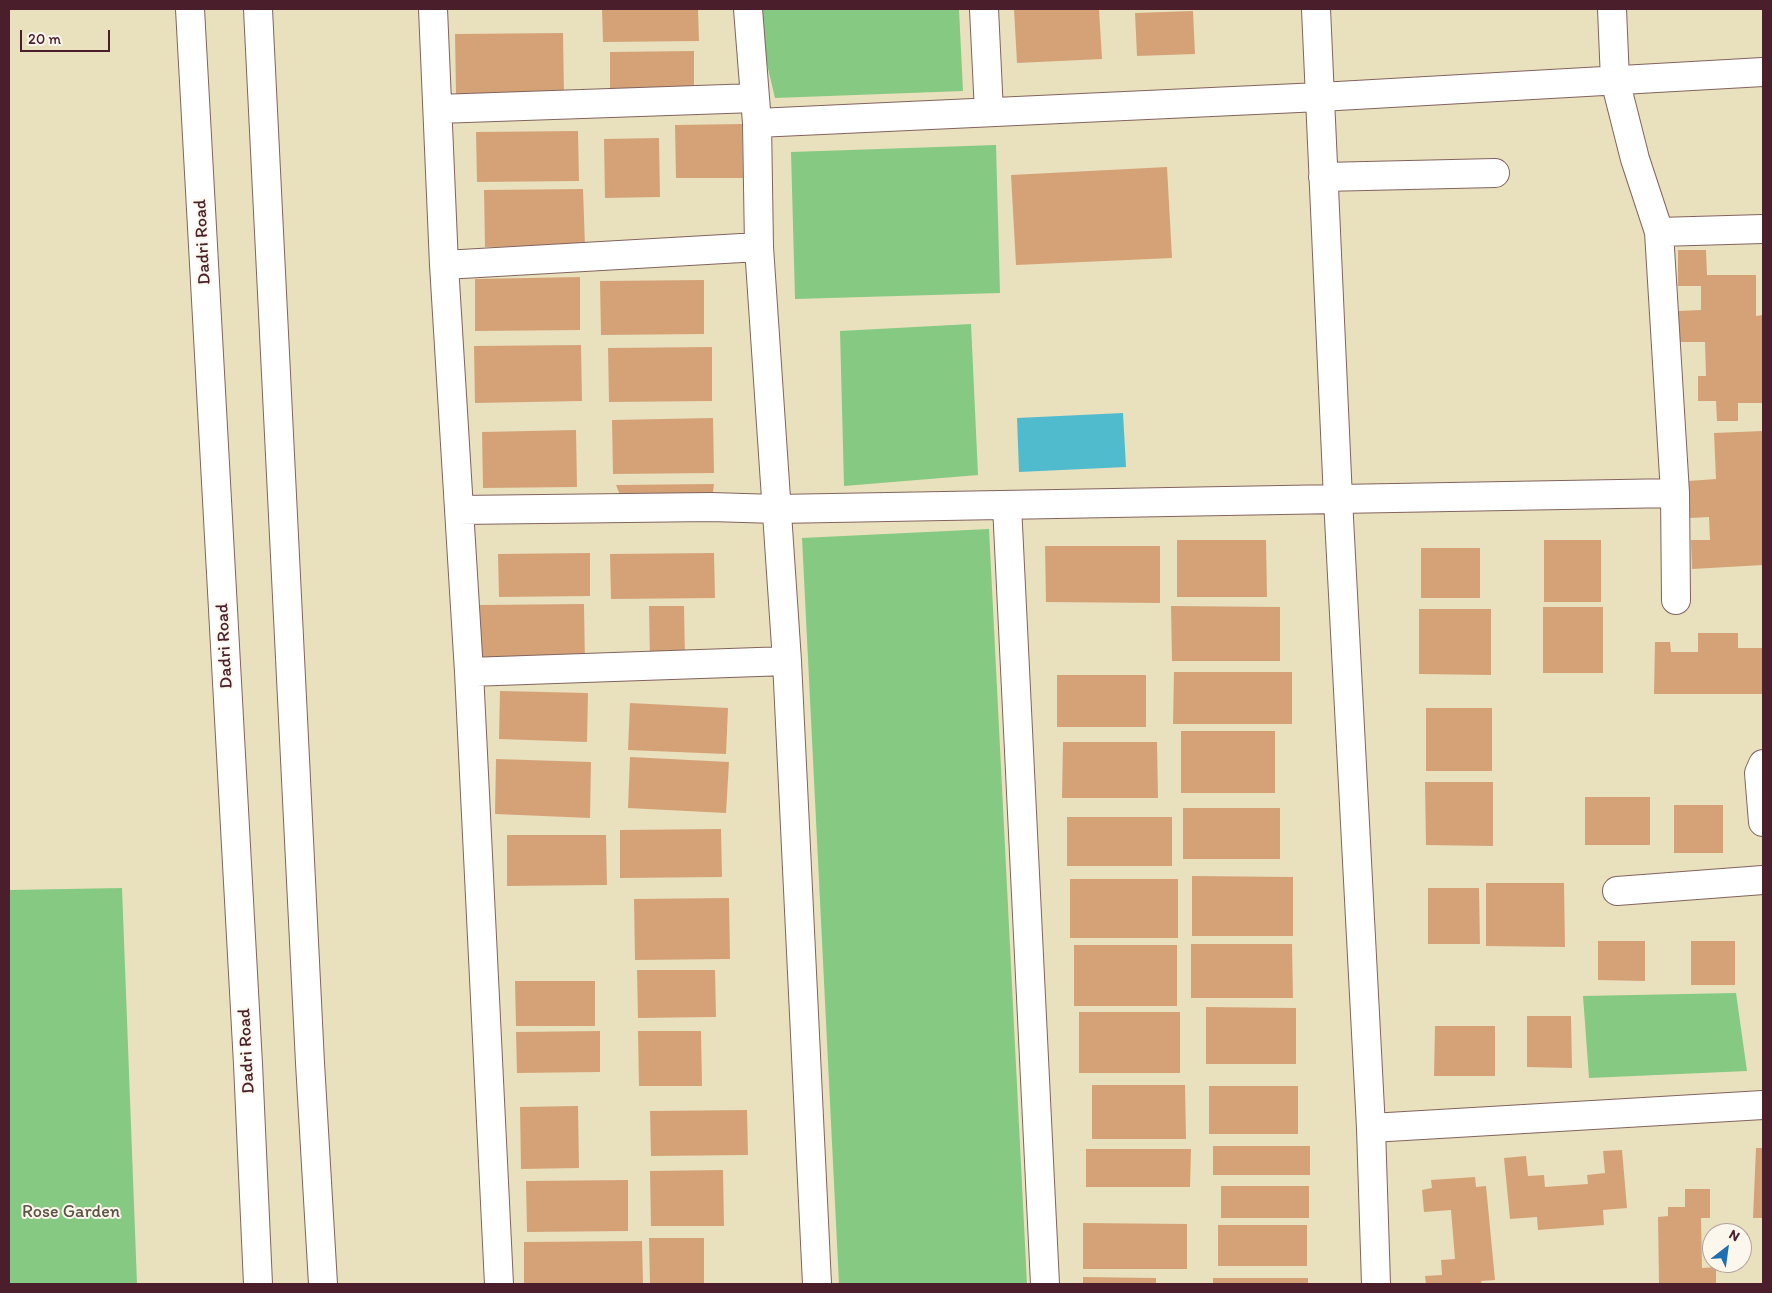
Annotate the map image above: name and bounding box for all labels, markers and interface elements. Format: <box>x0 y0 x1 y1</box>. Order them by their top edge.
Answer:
scale bar <box>22 20 112 52</box>
text: 20 m <box>28 30 61 48</box>
street label: Dadri Road <box>190 199 216 285</box>
street label: Dadri Road <box>212 603 238 689</box>
street label: Dadri Road <box>234 1008 260 1094</box>
park label: Rose Garden <box>22 1201 120 1223</box>
north arrow <box>1702 1223 1752 1273</box>
text: N <box>1726 1226 1743 1245</box>

